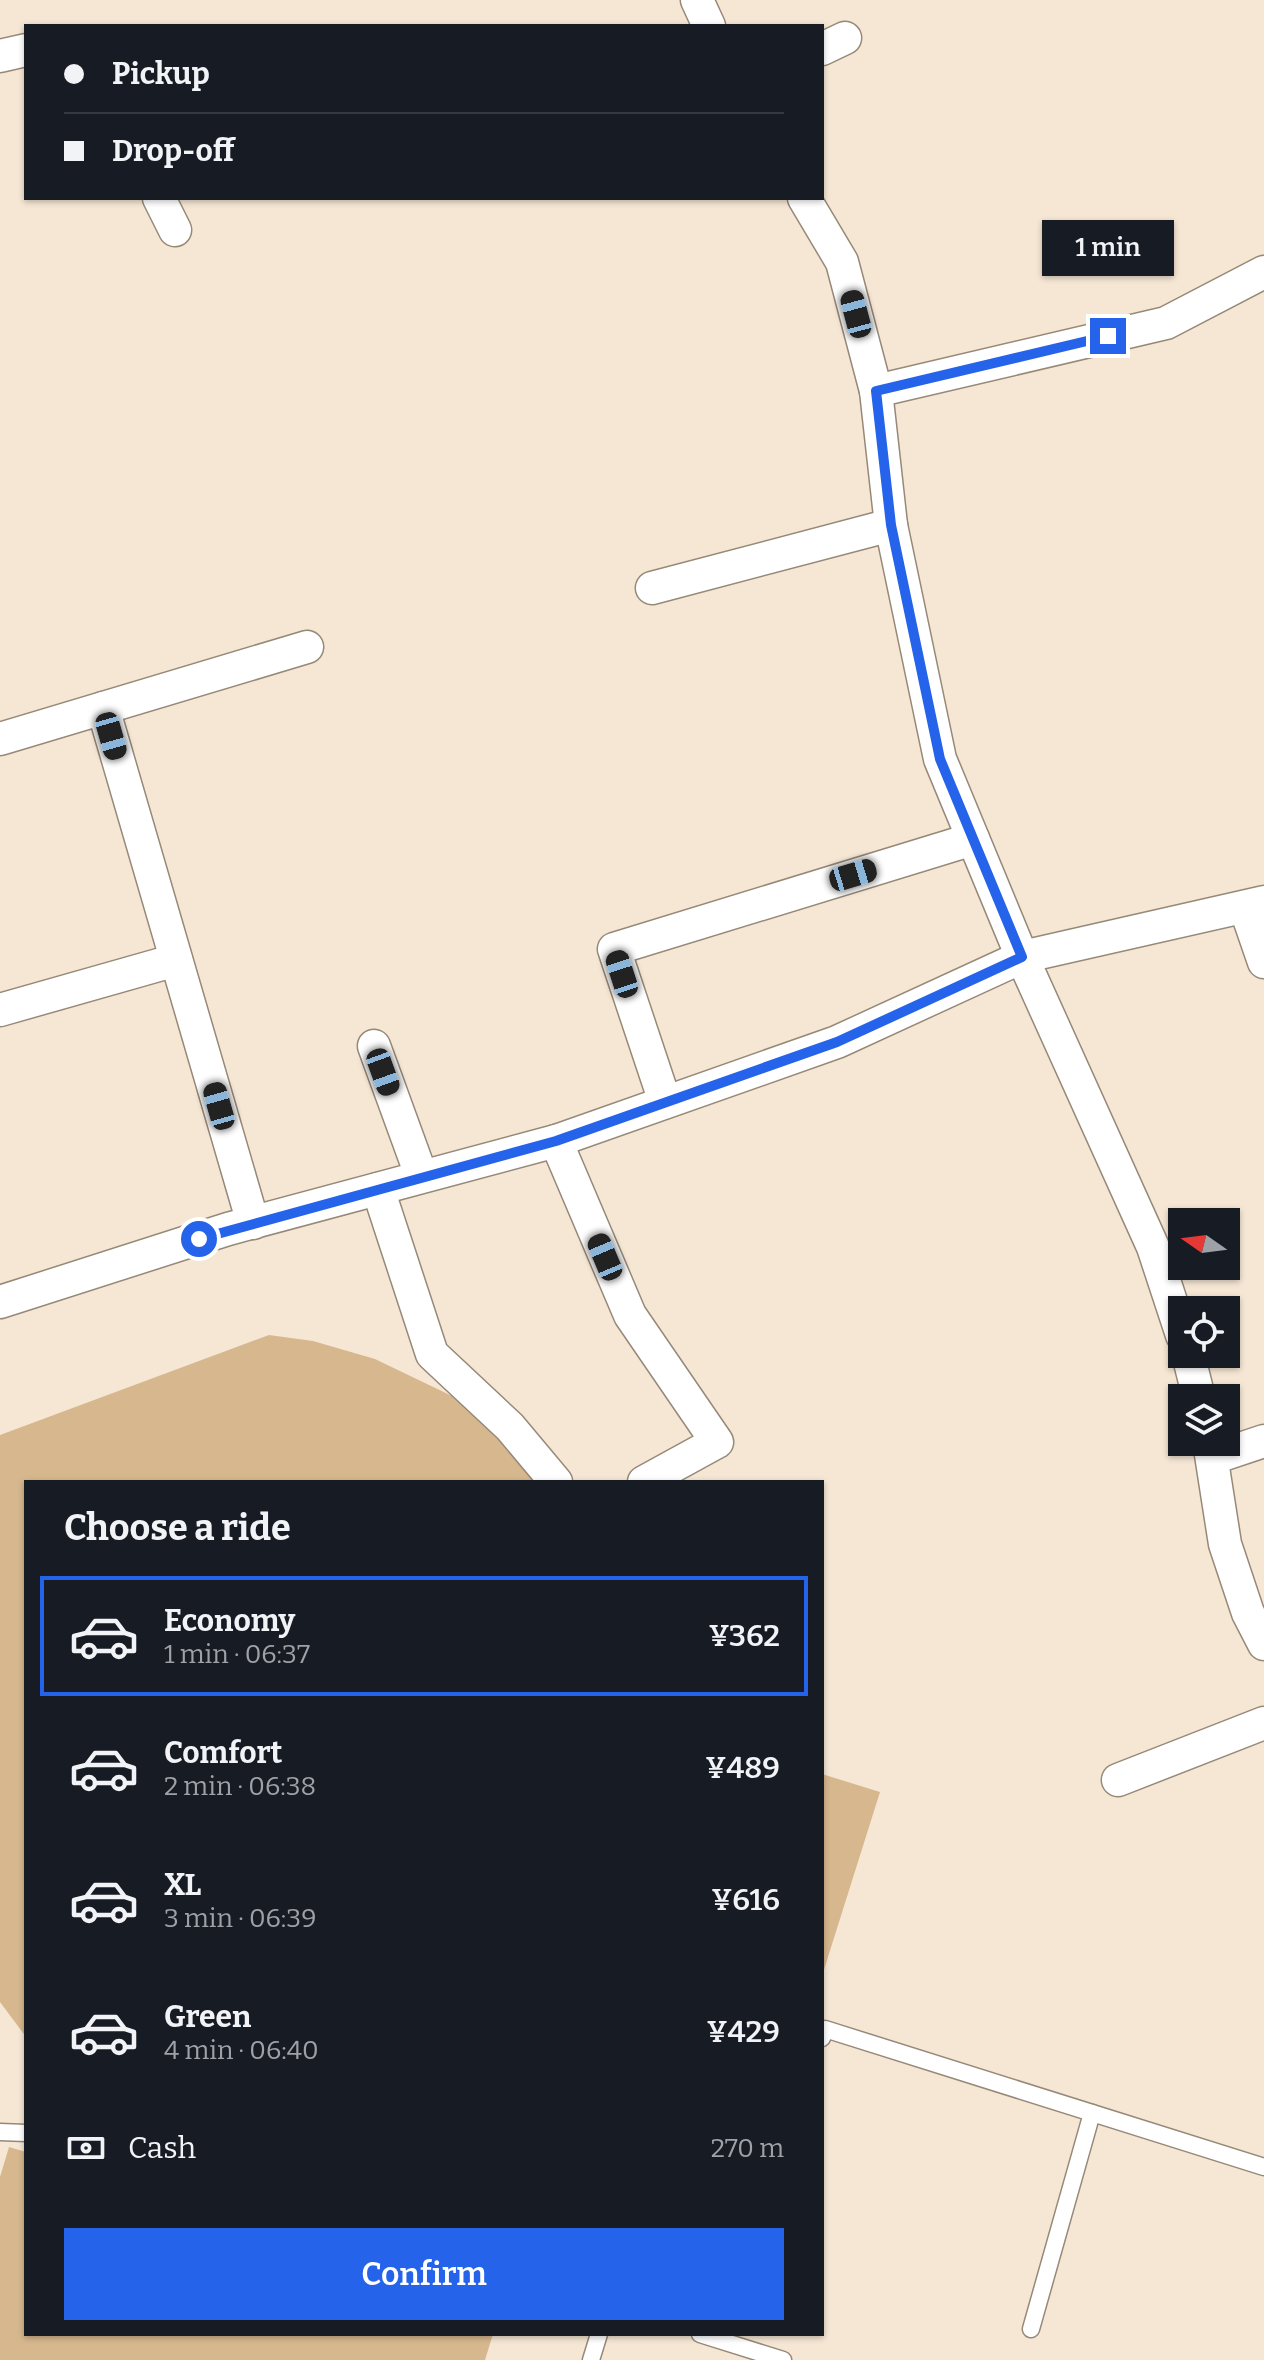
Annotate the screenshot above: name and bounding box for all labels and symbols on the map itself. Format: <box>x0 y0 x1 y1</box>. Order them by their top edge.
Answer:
callout: 1 min <box>1042 220 1174 276</box>
car <box>838 288 874 340</box>
route end <box>1090 318 1126 354</box>
car <box>93 710 129 762</box>
car <box>827 857 879 893</box>
car <box>603 947 641 1001</box>
car <box>364 1045 402 1099</box>
car <box>201 1080 237 1132</box>
north arrow <box>1168 1208 1240 1280</box>
route start <box>181 1221 217 1257</box>
car <box>585 1230 625 1284</box>

